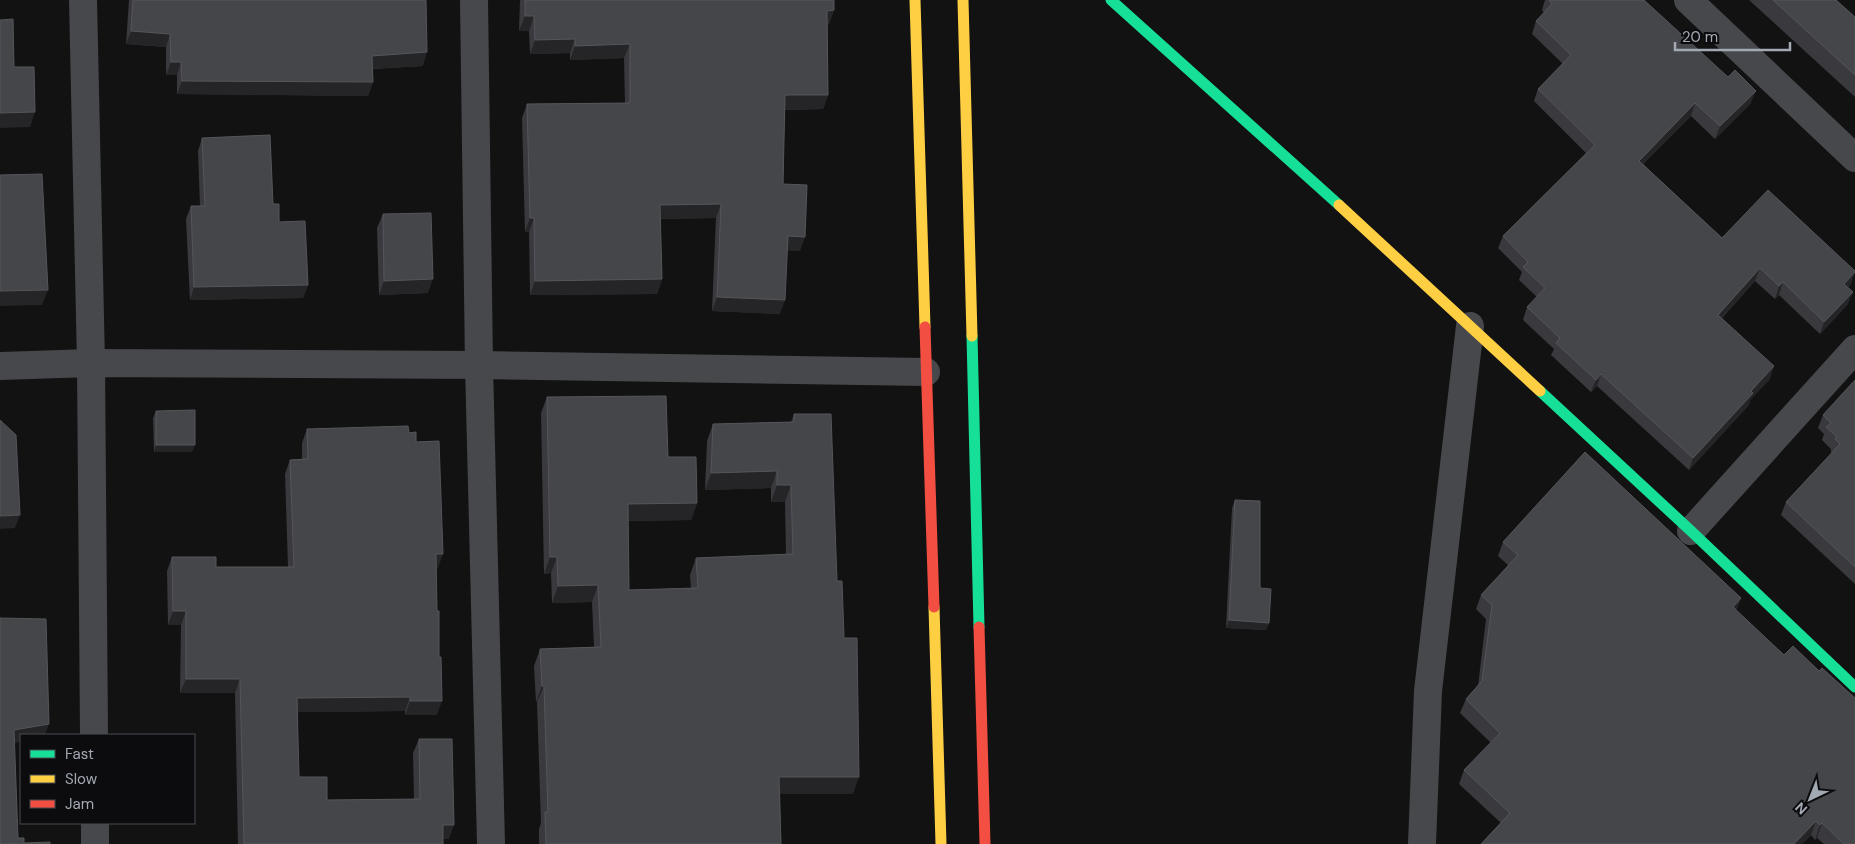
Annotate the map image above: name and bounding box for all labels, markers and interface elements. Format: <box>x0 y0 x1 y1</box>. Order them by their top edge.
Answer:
scale bar <box>1675 20 1790 52</box>
text: 20 m <box>1682 27 1718 47</box>
legend <box>20 734 195 824</box>
text: Fast <box>65 744 94 764</box>
text: Slow <box>65 769 98 789</box>
north arrow <box>1785 774 1835 824</box>
text: Jam <box>65 794 94 814</box>
text: N <box>1791 798 1811 819</box>

